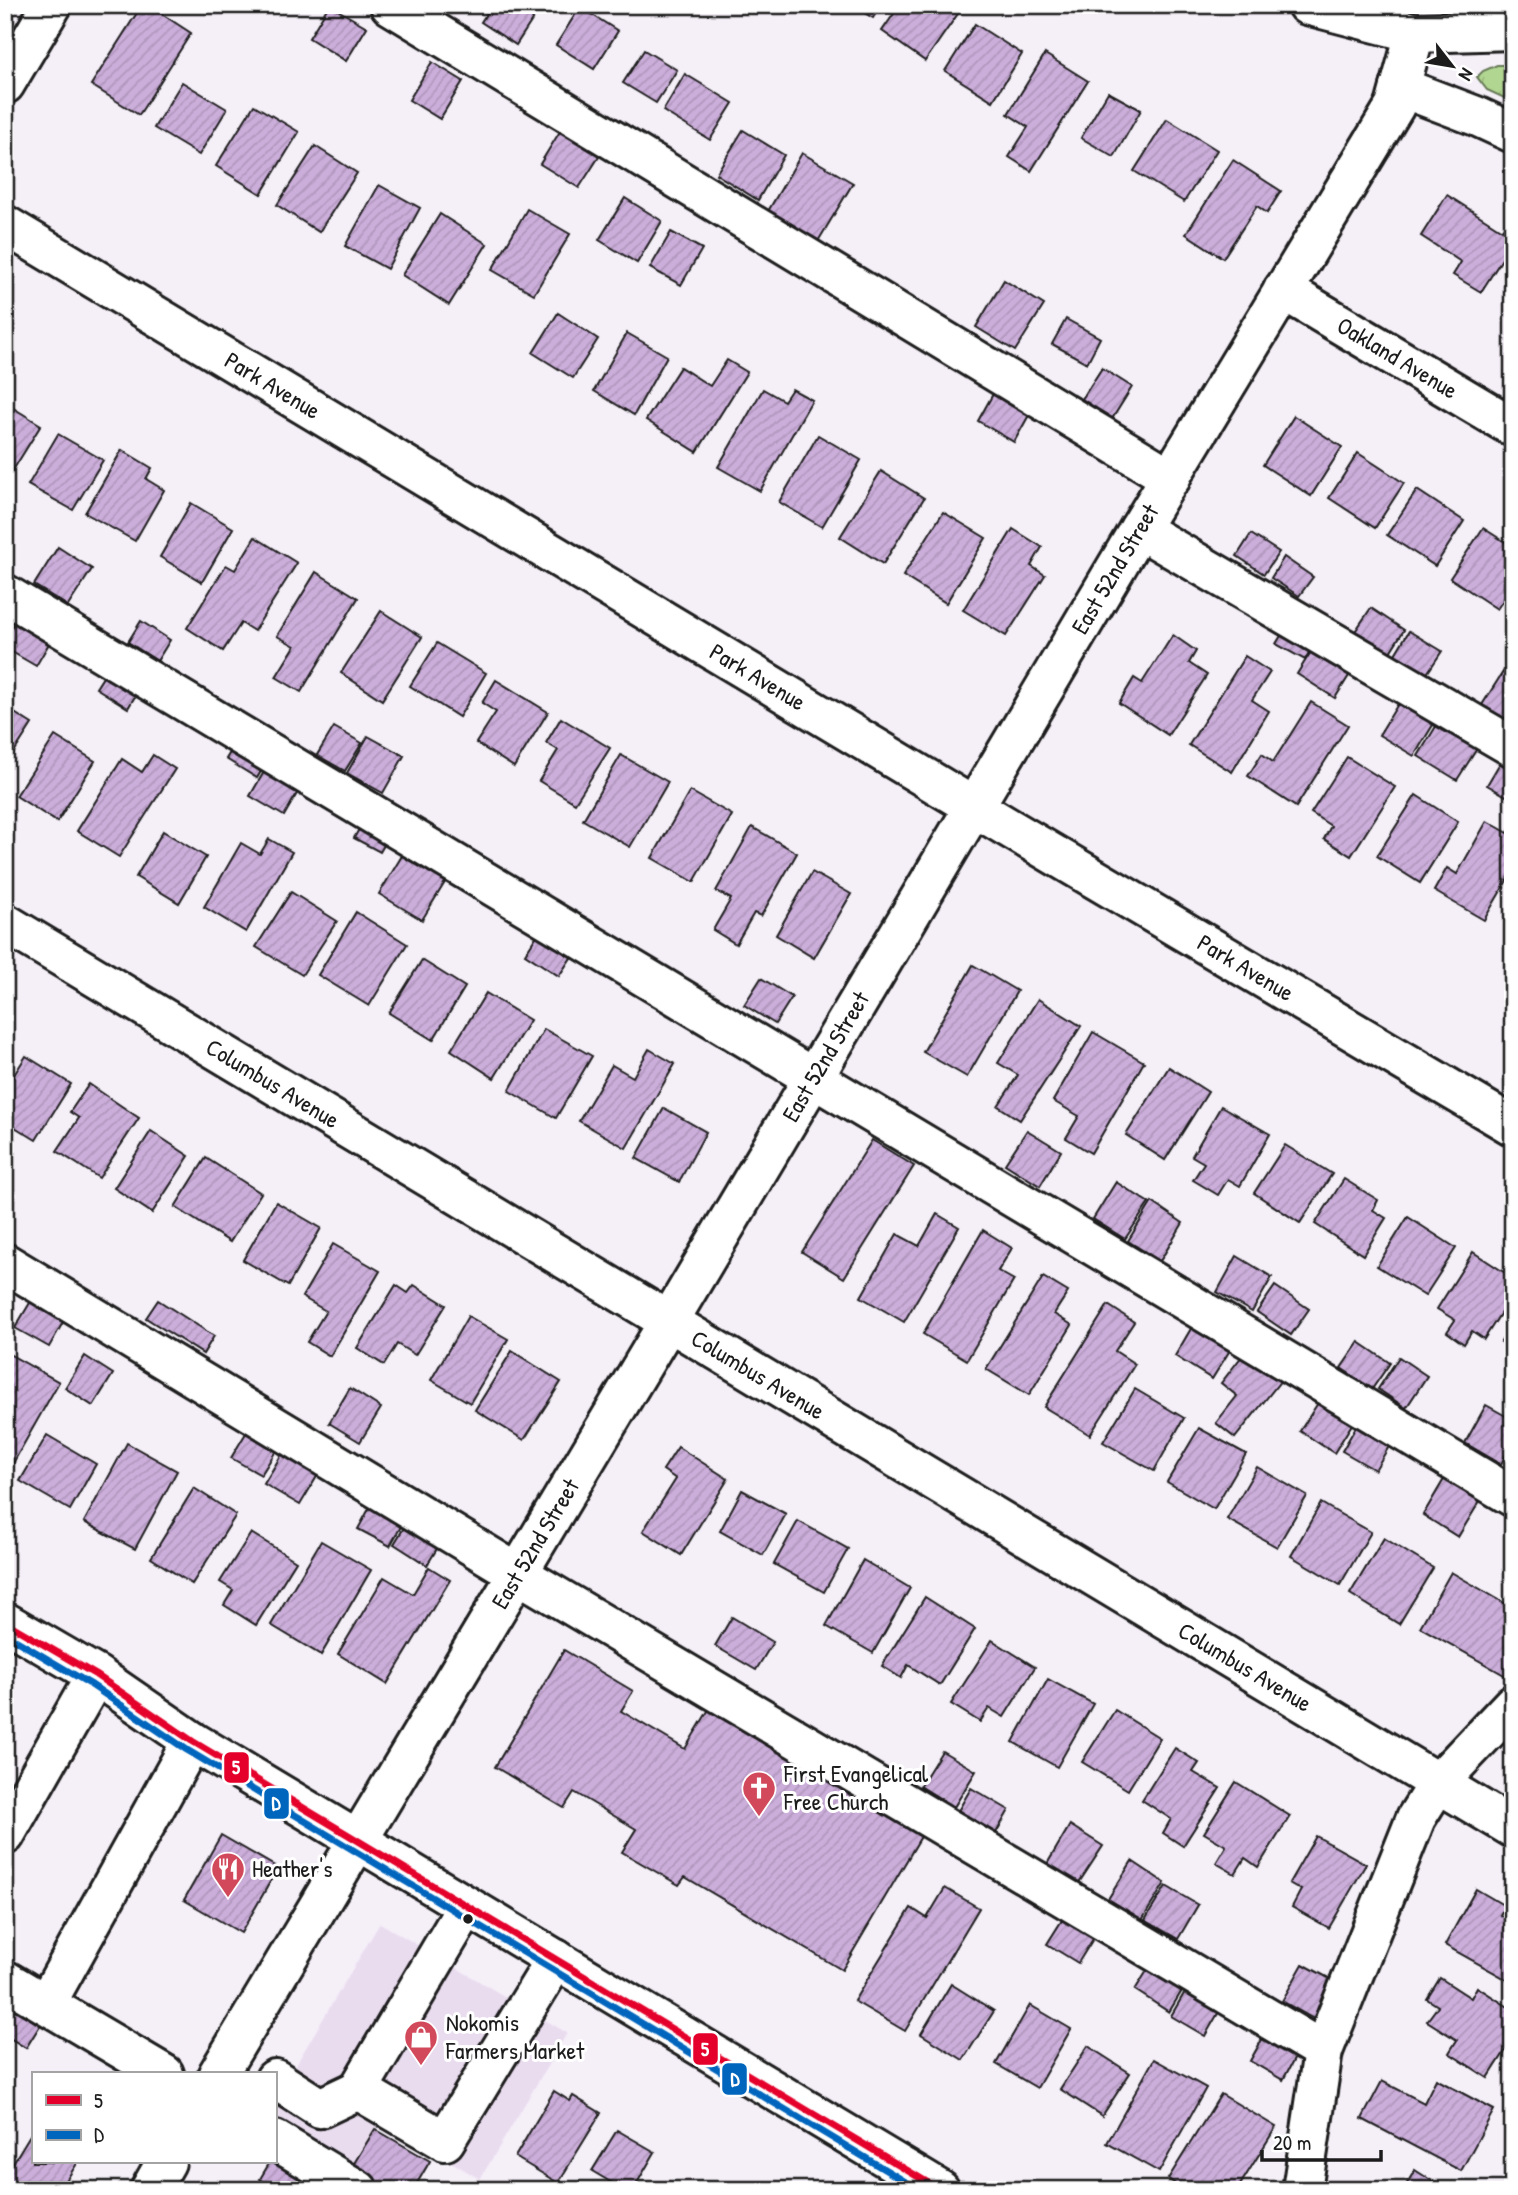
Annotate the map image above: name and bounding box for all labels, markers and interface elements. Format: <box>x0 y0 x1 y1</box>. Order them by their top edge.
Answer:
north arrow <box>1416 32 1486 102</box>
text: N <box>1453 64 1480 86</box>
street label: Oakland Avenue <box>1331 309 1464 406</box>
street label: Park Avenue <box>219 344 327 426</box>
street label: East 52nd Street <box>1063 497 1166 640</box>
street label: Park Avenue <box>704 635 813 718</box>
street label: Park Avenue <box>1192 926 1301 1008</box>
street label: East 52nd Street <box>774 985 876 1127</box>
street label: Columbus Avenue <box>200 1030 346 1135</box>
street label: Columbus Avenue <box>686 1322 831 1427</box>
street label: East 52nd Street <box>483 1472 586 1614</box>
street label: Columbus Avenue <box>1173 1614 1318 1719</box>
line badge: 5 <box>223 1751 250 1784</box>
text: 5 <box>232 1754 241 1780</box>
place label: First Evangelical Free Church <box>783 1757 929 1817</box>
church icon: First Evangelical Free Church <box>740 1769 778 1818</box>
line badge: D <box>263 1787 290 1820</box>
text: D <box>271 1790 281 1816</box>
restaurant icon: Heather's <box>209 1850 247 1899</box>
place label: Heather's <box>252 1852 333 1884</box>
unlabelled marker <box>461 1912 475 1926</box>
place label: Nokomis Farmers Market <box>445 2006 585 2066</box>
shop icon: Nokomis Farmers Market <box>402 2018 440 2067</box>
line badge: 5 <box>692 2032 719 2066</box>
text: 5 <box>701 2036 710 2062</box>
line badge: D <box>721 2062 748 2096</box>
text: D <box>730 2066 740 2092</box>
legend <box>32 2072 276 2164</box>
text: 5 <box>94 2086 103 2115</box>
scale bar <box>1262 2118 1382 2162</box>
text: D <box>94 2120 104 2149</box>
text: 20 m <box>1273 2128 1311 2157</box>

